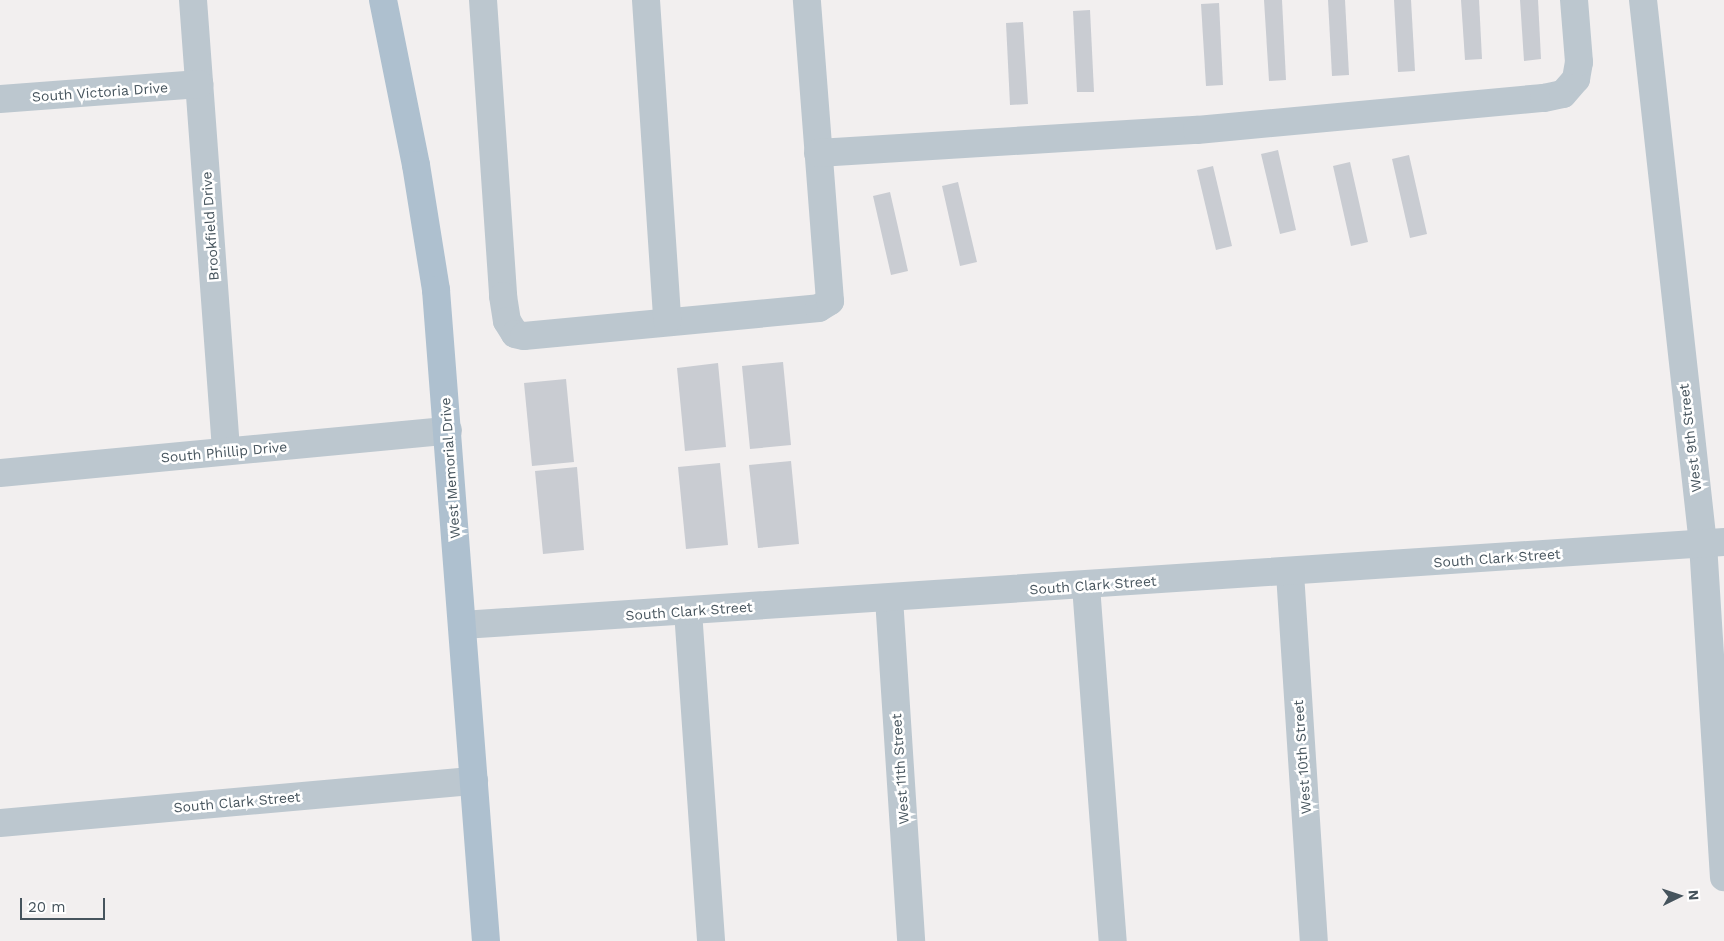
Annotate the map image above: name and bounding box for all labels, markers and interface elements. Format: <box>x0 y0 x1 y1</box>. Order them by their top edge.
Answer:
street label: South Victoria Drive <box>31 79 169 105</box>
street label: Brookfield Drive <box>198 171 222 281</box>
street label: West 9th Street <box>1675 383 1705 493</box>
street label: West Memorial Drive <box>437 397 463 539</box>
street label: South Phillip Drive <box>160 438 288 466</box>
street label: South Clark Street <box>1433 545 1561 571</box>
street label: South Clark Street <box>1029 572 1157 598</box>
street label: South Clark Street <box>625 598 753 624</box>
street label: West 10th Street <box>1290 699 1314 815</box>
street label: West 11th Street <box>888 713 912 825</box>
street label: South Clark Street <box>173 788 301 816</box>
north arrow <box>1654 871 1704 921</box>
scale bar <box>22 888 108 920</box>
text: N <box>1686 889 1702 901</box>
text: 20 m <box>28 898 66 916</box>

